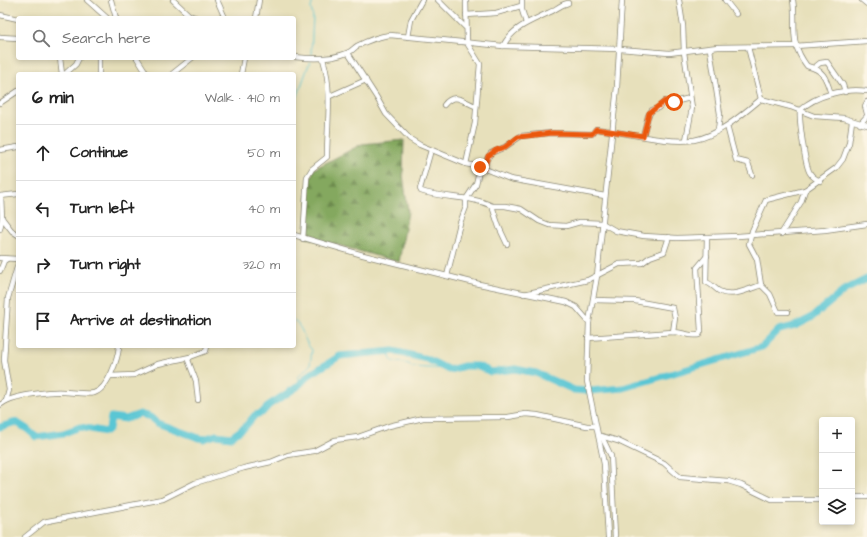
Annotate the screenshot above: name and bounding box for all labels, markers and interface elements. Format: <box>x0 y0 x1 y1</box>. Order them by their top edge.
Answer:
search box <box>16 16 296 60</box>
icon: search <box>30 27 52 49</box>
text: Search here <box>62 28 151 49</box>
text: 6 min <box>32 86 74 110</box>
text: Walk · 410 m <box>205 89 280 107</box>
route start <box>665 93 683 111</box>
icon: ahead <box>32 142 54 164</box>
text: Continue <box>70 142 128 163</box>
text: 50 m <box>247 144 280 162</box>
route end <box>471 158 489 176</box>
icon: left <box>32 198 54 220</box>
text: Turn left <box>70 198 134 219</box>
text: 40 m <box>248 200 280 218</box>
icon: right <box>32 254 54 276</box>
text: Turn right <box>70 254 141 275</box>
text: 320 m <box>242 256 280 274</box>
icon: arrive <box>32 310 54 332</box>
text: Arrive at destination <box>70 310 211 331</box>
map controls <box>819 417 855 525</box>
button: + <box>819 417 855 453</box>
button: − <box>819 453 855 489</box>
button: layers <box>819 489 855 525</box>

